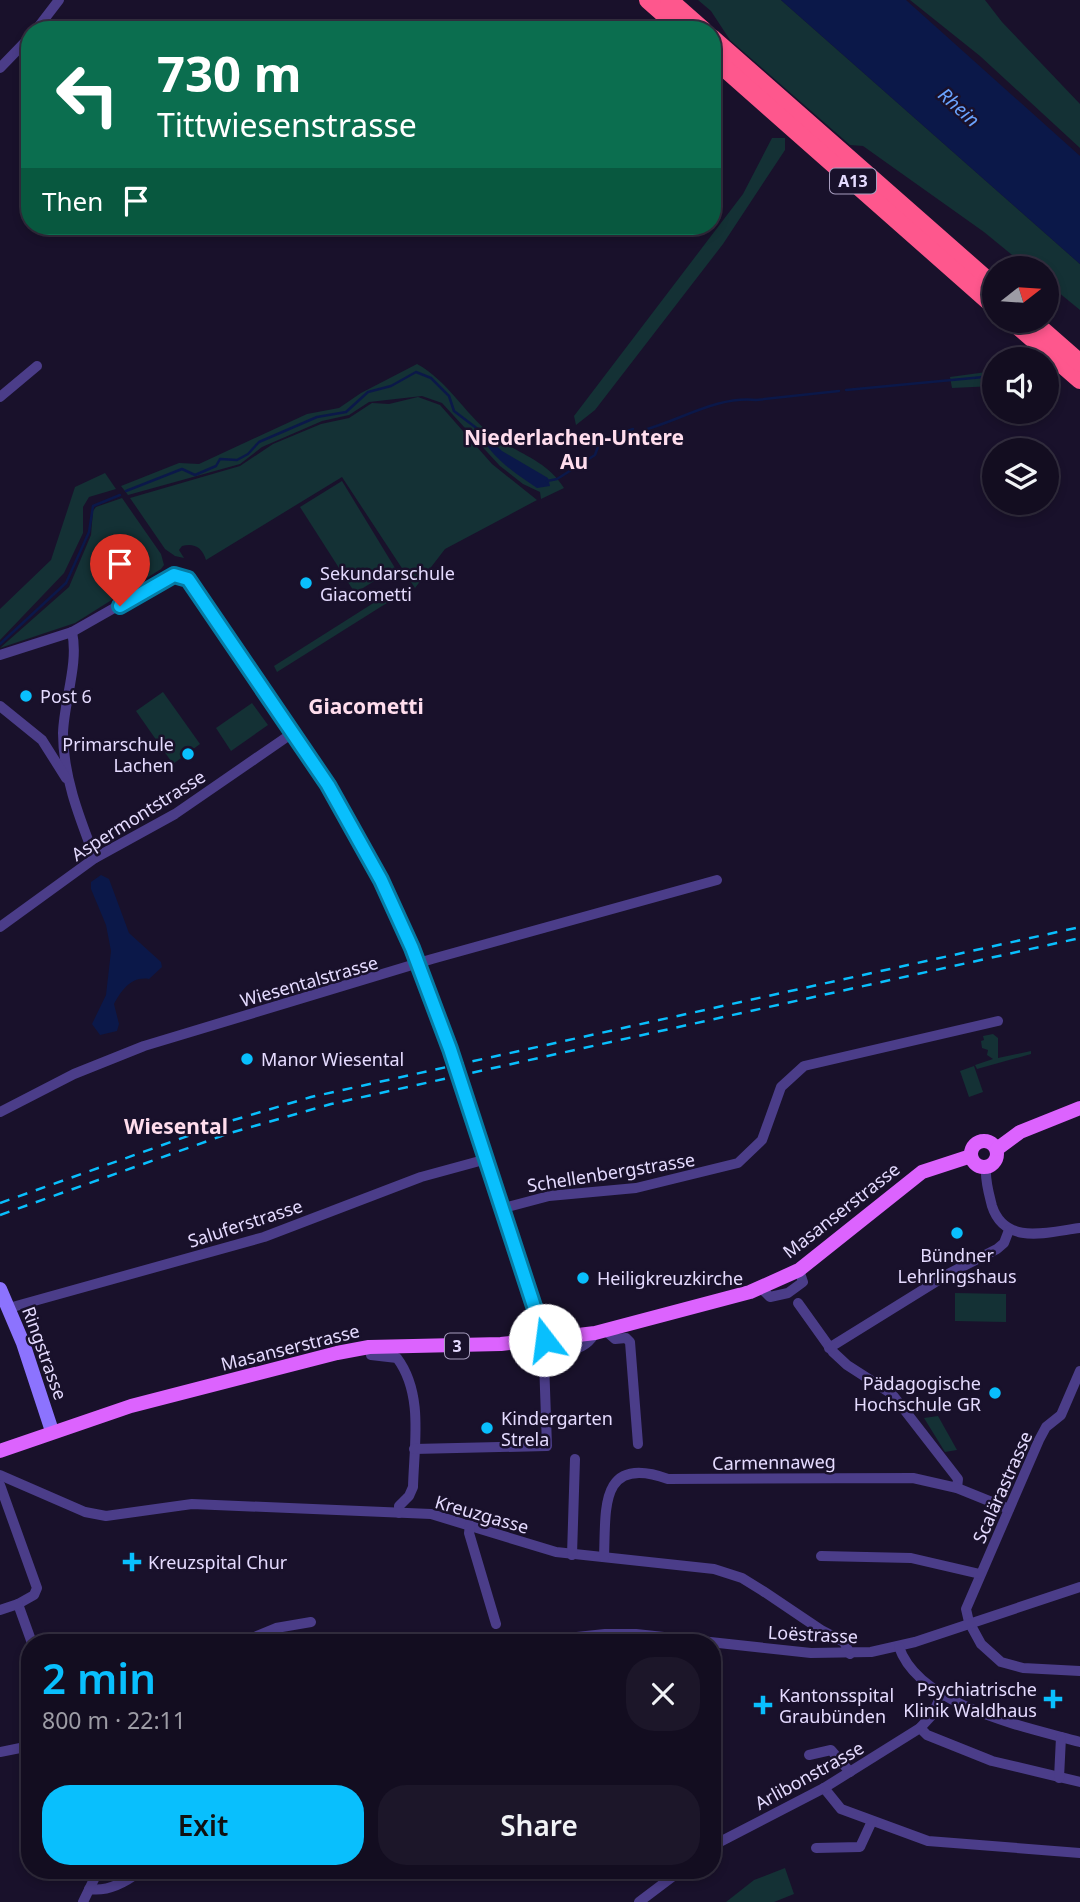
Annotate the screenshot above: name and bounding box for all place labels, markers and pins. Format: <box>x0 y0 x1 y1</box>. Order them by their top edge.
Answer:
pin <box>90 534 150 606</box>
place label: Sekundarschule Giacometti <box>320 561 455 606</box>
marker: Sekundarschule Giacometti <box>298 575 314 591</box>
place label: Post 6 <box>40 684 92 708</box>
marker: Post 6 <box>18 688 34 704</box>
place label: Primarschule Lachen <box>62 732 174 777</box>
marker: Primarschule Lachen <box>180 746 196 762</box>
place label: Manor Wiesental <box>261 1047 404 1071</box>
marker: Manor Wiesental <box>239 1051 255 1067</box>
marker: Bündner Lehrlingshaus <box>949 1225 965 1241</box>
place label: Bündner Lehrlingshaus <box>897 1243 1017 1288</box>
place label: Heiligkreuzkirche <box>597 1266 743 1290</box>
marker: Heiligkreuzkirche <box>575 1270 591 1286</box>
place label: Pädagogische Hochschule GR <box>854 1371 981 1416</box>
marker: Pädagogische Hochschule GR <box>987 1385 1003 1401</box>
place label: Kindergarten Strela <box>501 1406 613 1451</box>
marker: Kindergarten Strela <box>479 1420 495 1436</box>
place label: Kreuzspital Chur <box>148 1550 288 1574</box>
marker: Kreuzspital Chur <box>122 1552 142 1572</box>
place label: Psychiatrische Klinik Waldhaus <box>903 1677 1037 1722</box>
place label: Kantonsspital Graubünden <box>779 1683 894 1728</box>
marker: Psychiatrische Klinik Waldhaus <box>1043 1689 1063 1709</box>
marker: Kantonsspital Graubünden <box>753 1695 773 1715</box>

